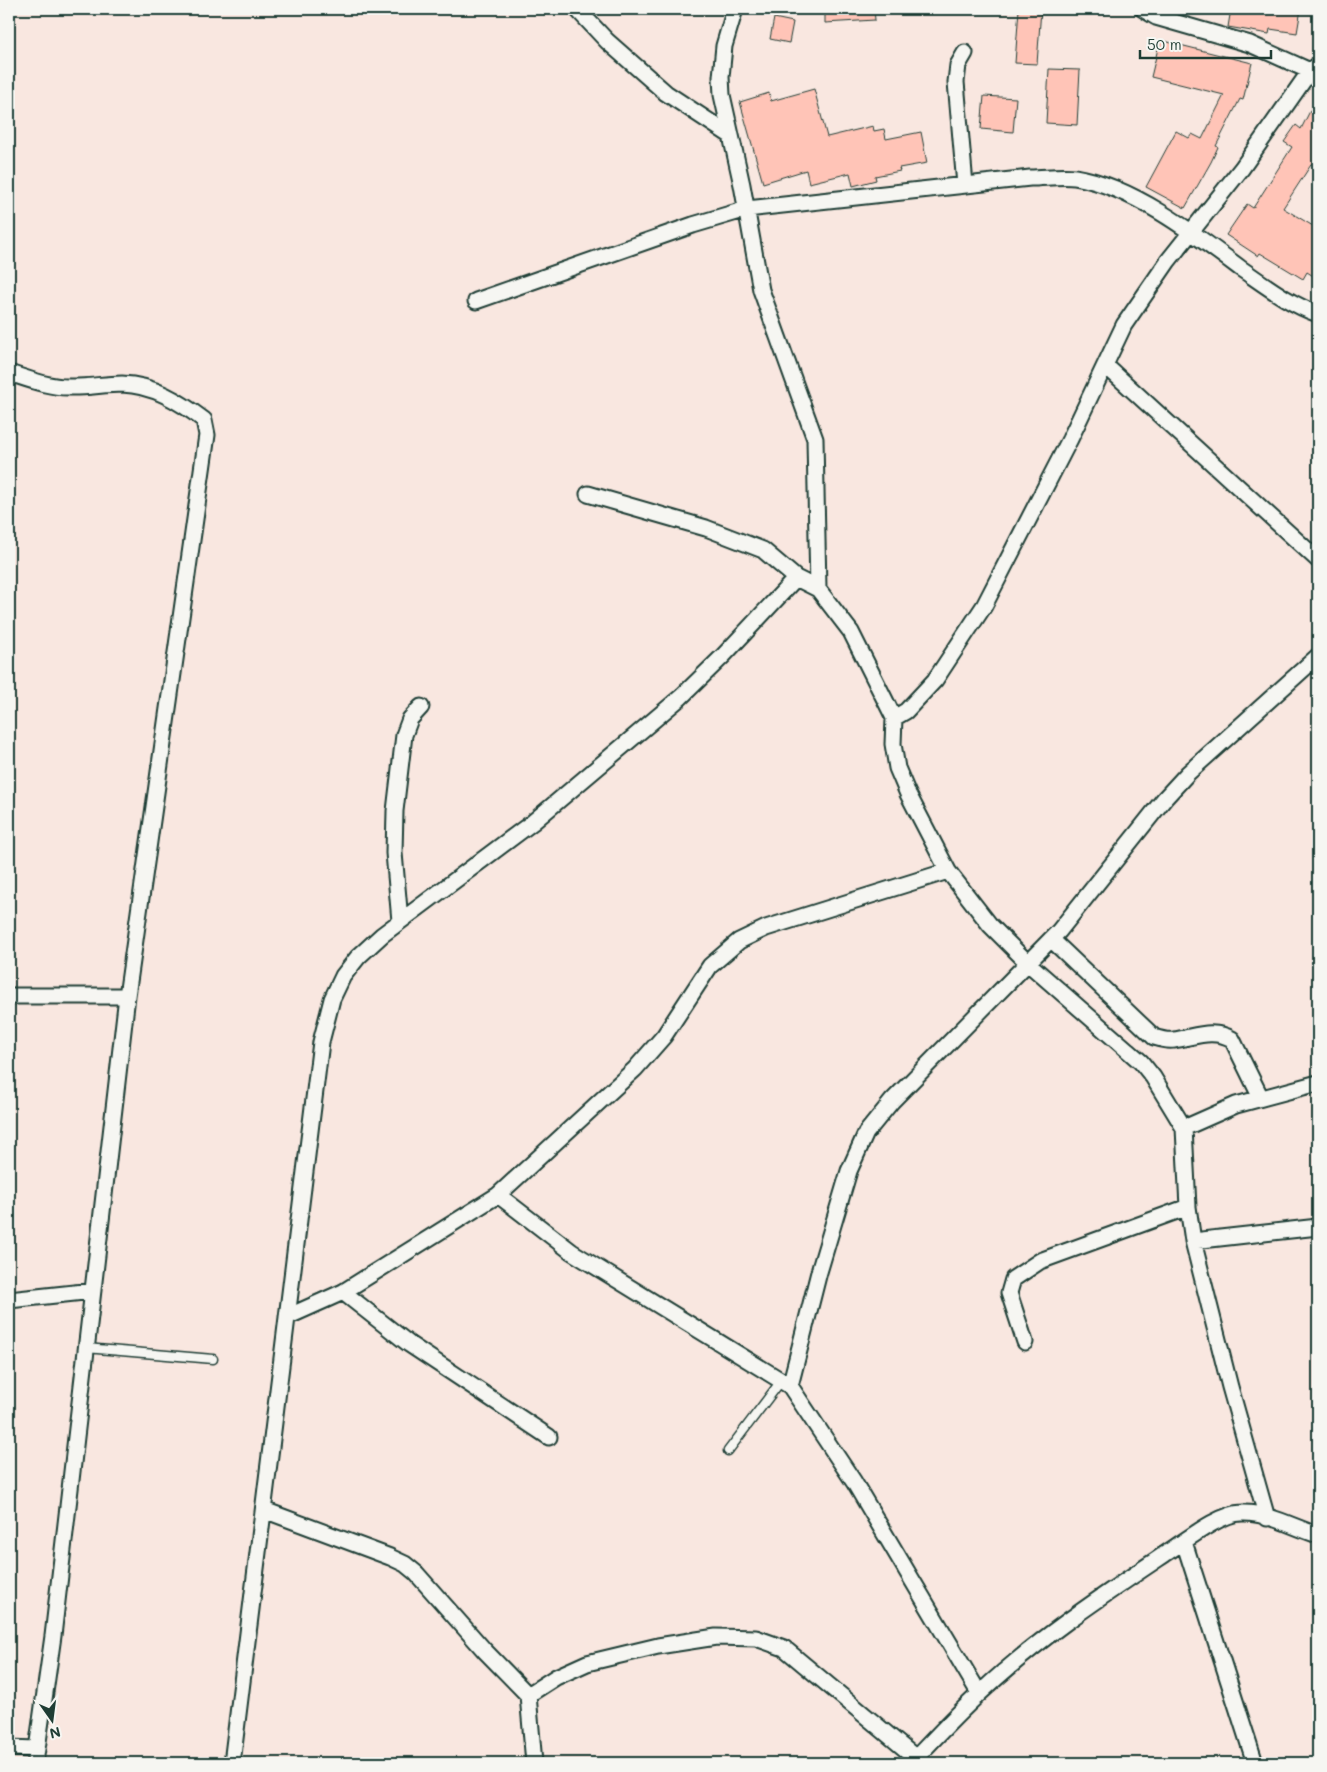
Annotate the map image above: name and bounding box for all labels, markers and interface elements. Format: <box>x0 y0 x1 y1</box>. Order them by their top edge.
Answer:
scale bar <box>1140 28 1271 60</box>
text: 50 m <box>1147 34 1182 54</box>
north arrow <box>28 1694 78 1744</box>
text: N <box>48 1723 63 1744</box>

